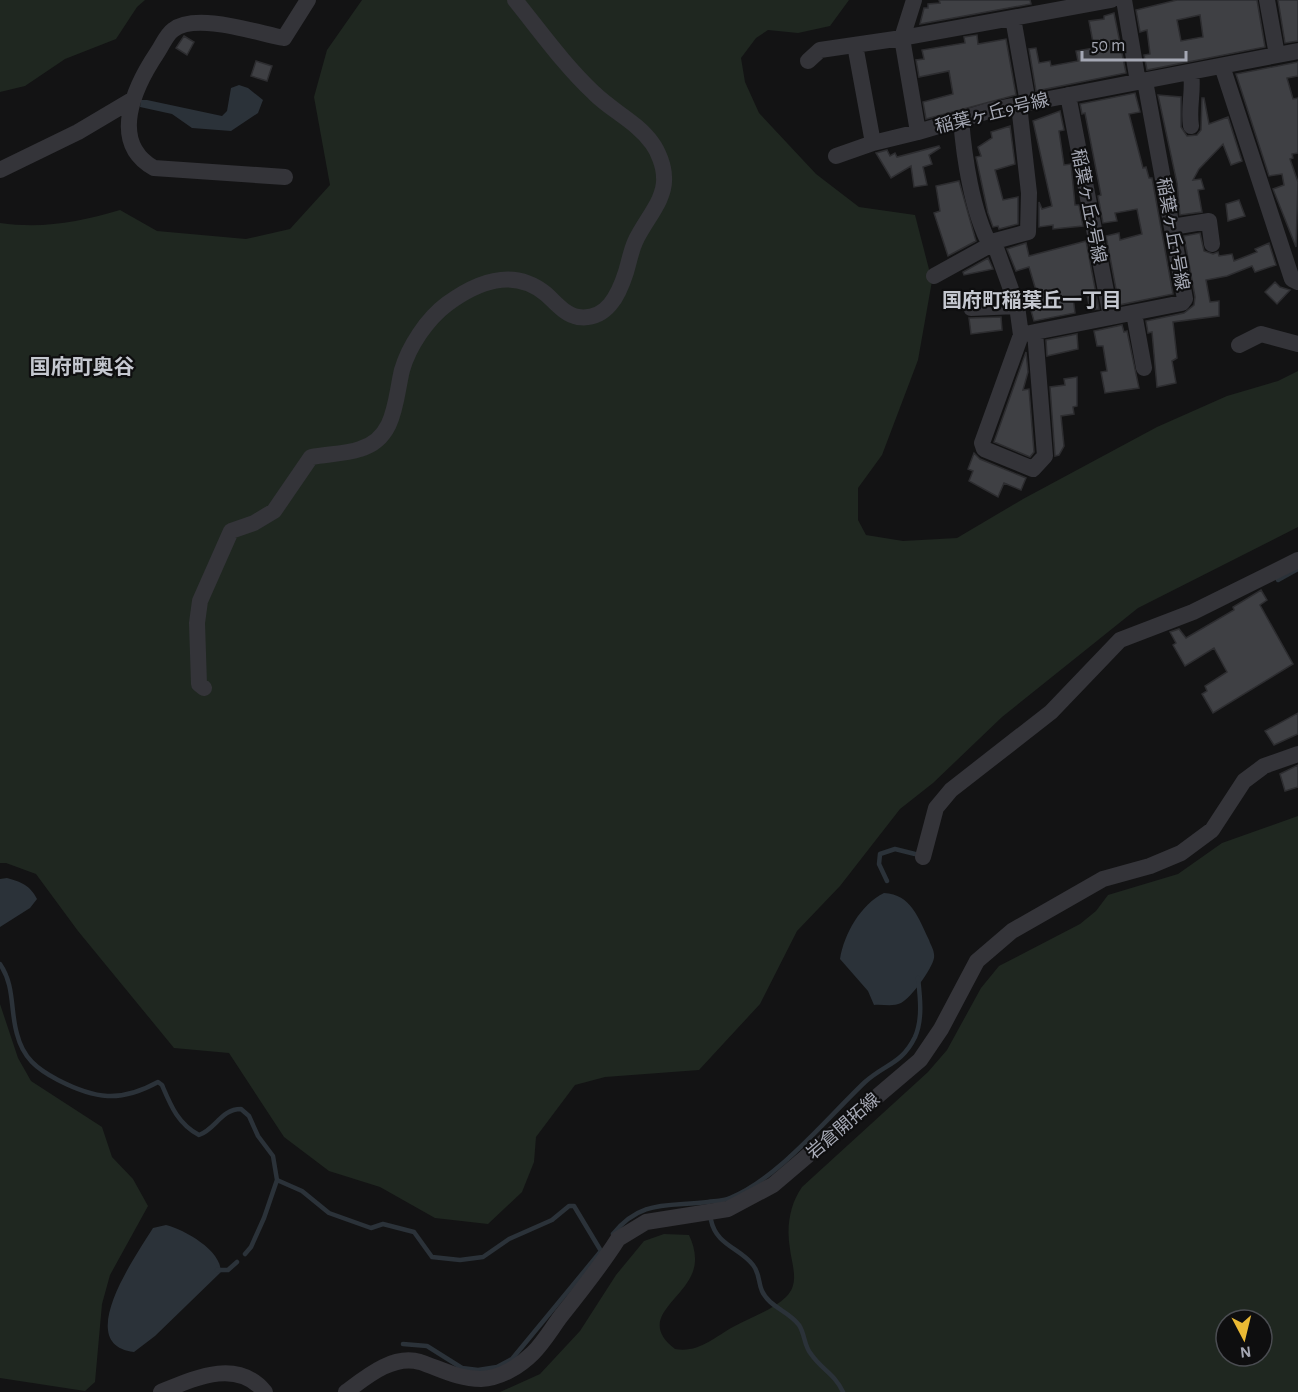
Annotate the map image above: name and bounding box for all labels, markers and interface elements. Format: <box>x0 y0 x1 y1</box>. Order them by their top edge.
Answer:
scale bar <box>1082 24 1186 62</box>
text: 50 m <box>1091 37 1125 55</box>
street label: 稲葉ヶ丘9号線 <box>933 89 1051 137</box>
street label: 稲葉ヶ丘2号線 <box>1068 147 1110 265</box>
street label: 稲葉ヶ丘1号線 <box>1153 176 1193 292</box>
district label: 国府町稲葉丘一丁目 <box>942 290 1122 311</box>
district label: 国府町奥谷 <box>30 356 135 378</box>
street label: 岩倉開拓線 <box>802 1089 884 1163</box>
north arrow <box>1214 1308 1274 1368</box>
text: N <box>1239 1343 1252 1361</box>

